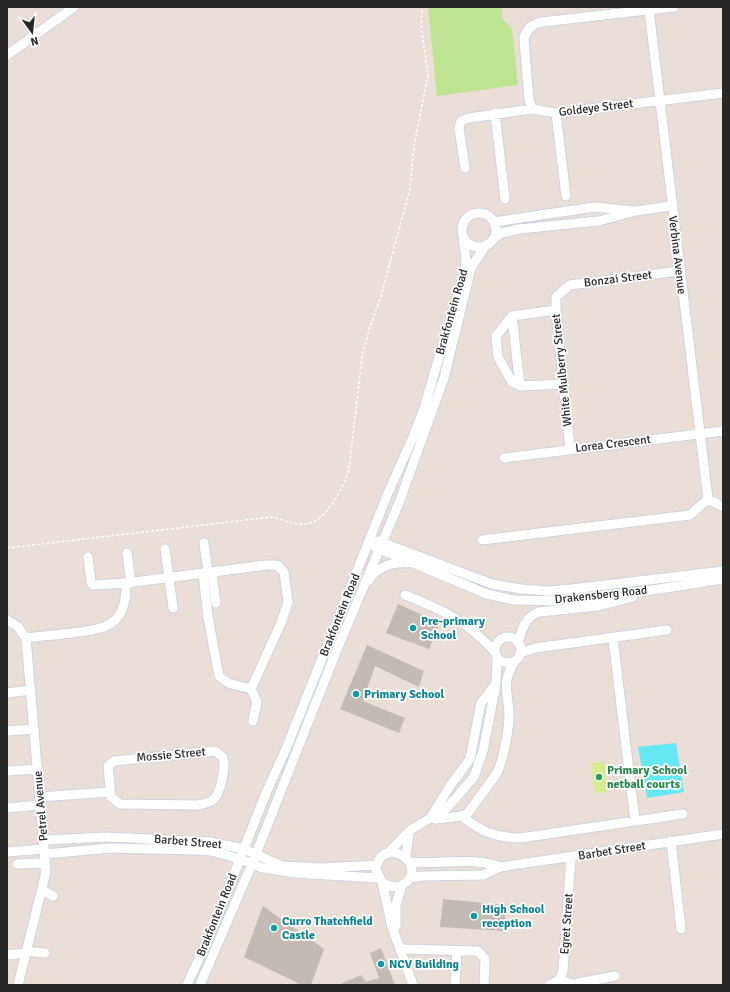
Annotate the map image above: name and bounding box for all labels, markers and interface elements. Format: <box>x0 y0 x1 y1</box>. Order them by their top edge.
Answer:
north arrow <box>12 12 52 52</box>
text: N <box>29 34 40 48</box>
street label: Goldeye Street <box>558 96 634 120</box>
street label: Verbina Avenue <box>665 215 689 295</box>
street label: Brakfontein Road <box>433 267 471 357</box>
street label: Bonzai Street <box>583 267 653 291</box>
street label: White Mulberry Street <box>549 313 575 427</box>
street label: Lorea Crescent <box>574 432 652 456</box>
street label: Brakfontein Road <box>316 571 364 659</box>
street label: Drakensberg Road <box>554 583 648 607</box>
place label: Pre-primary School <box>421 614 485 643</box>
marker: Pre-primary School <box>408 623 418 633</box>
place label: Primary School <box>364 687 445 702</box>
marker: Primary School <box>351 689 361 699</box>
street label: Mossie Street <box>136 744 206 766</box>
place label: Primary School netball courts <box>607 763 688 792</box>
street label: Petrel Avenue <box>30 770 52 842</box>
marker: Primary School netball courts <box>594 772 604 782</box>
street label: Barbet Street <box>153 832 223 852</box>
street label: Barbet Street <box>577 838 647 864</box>
street label: Brakfontein Road <box>193 871 241 959</box>
street label: Egret Street <box>557 893 577 955</box>
place label: High School reception <box>482 902 545 931</box>
marker: High School reception <box>469 911 479 921</box>
place label: Curro Thatchfield Castle <box>282 914 373 943</box>
marker: Curro Thatchfield Castle <box>269 923 279 933</box>
place label: NCV Building <box>389 957 460 972</box>
marker: NCV Building <box>376 959 386 969</box>

